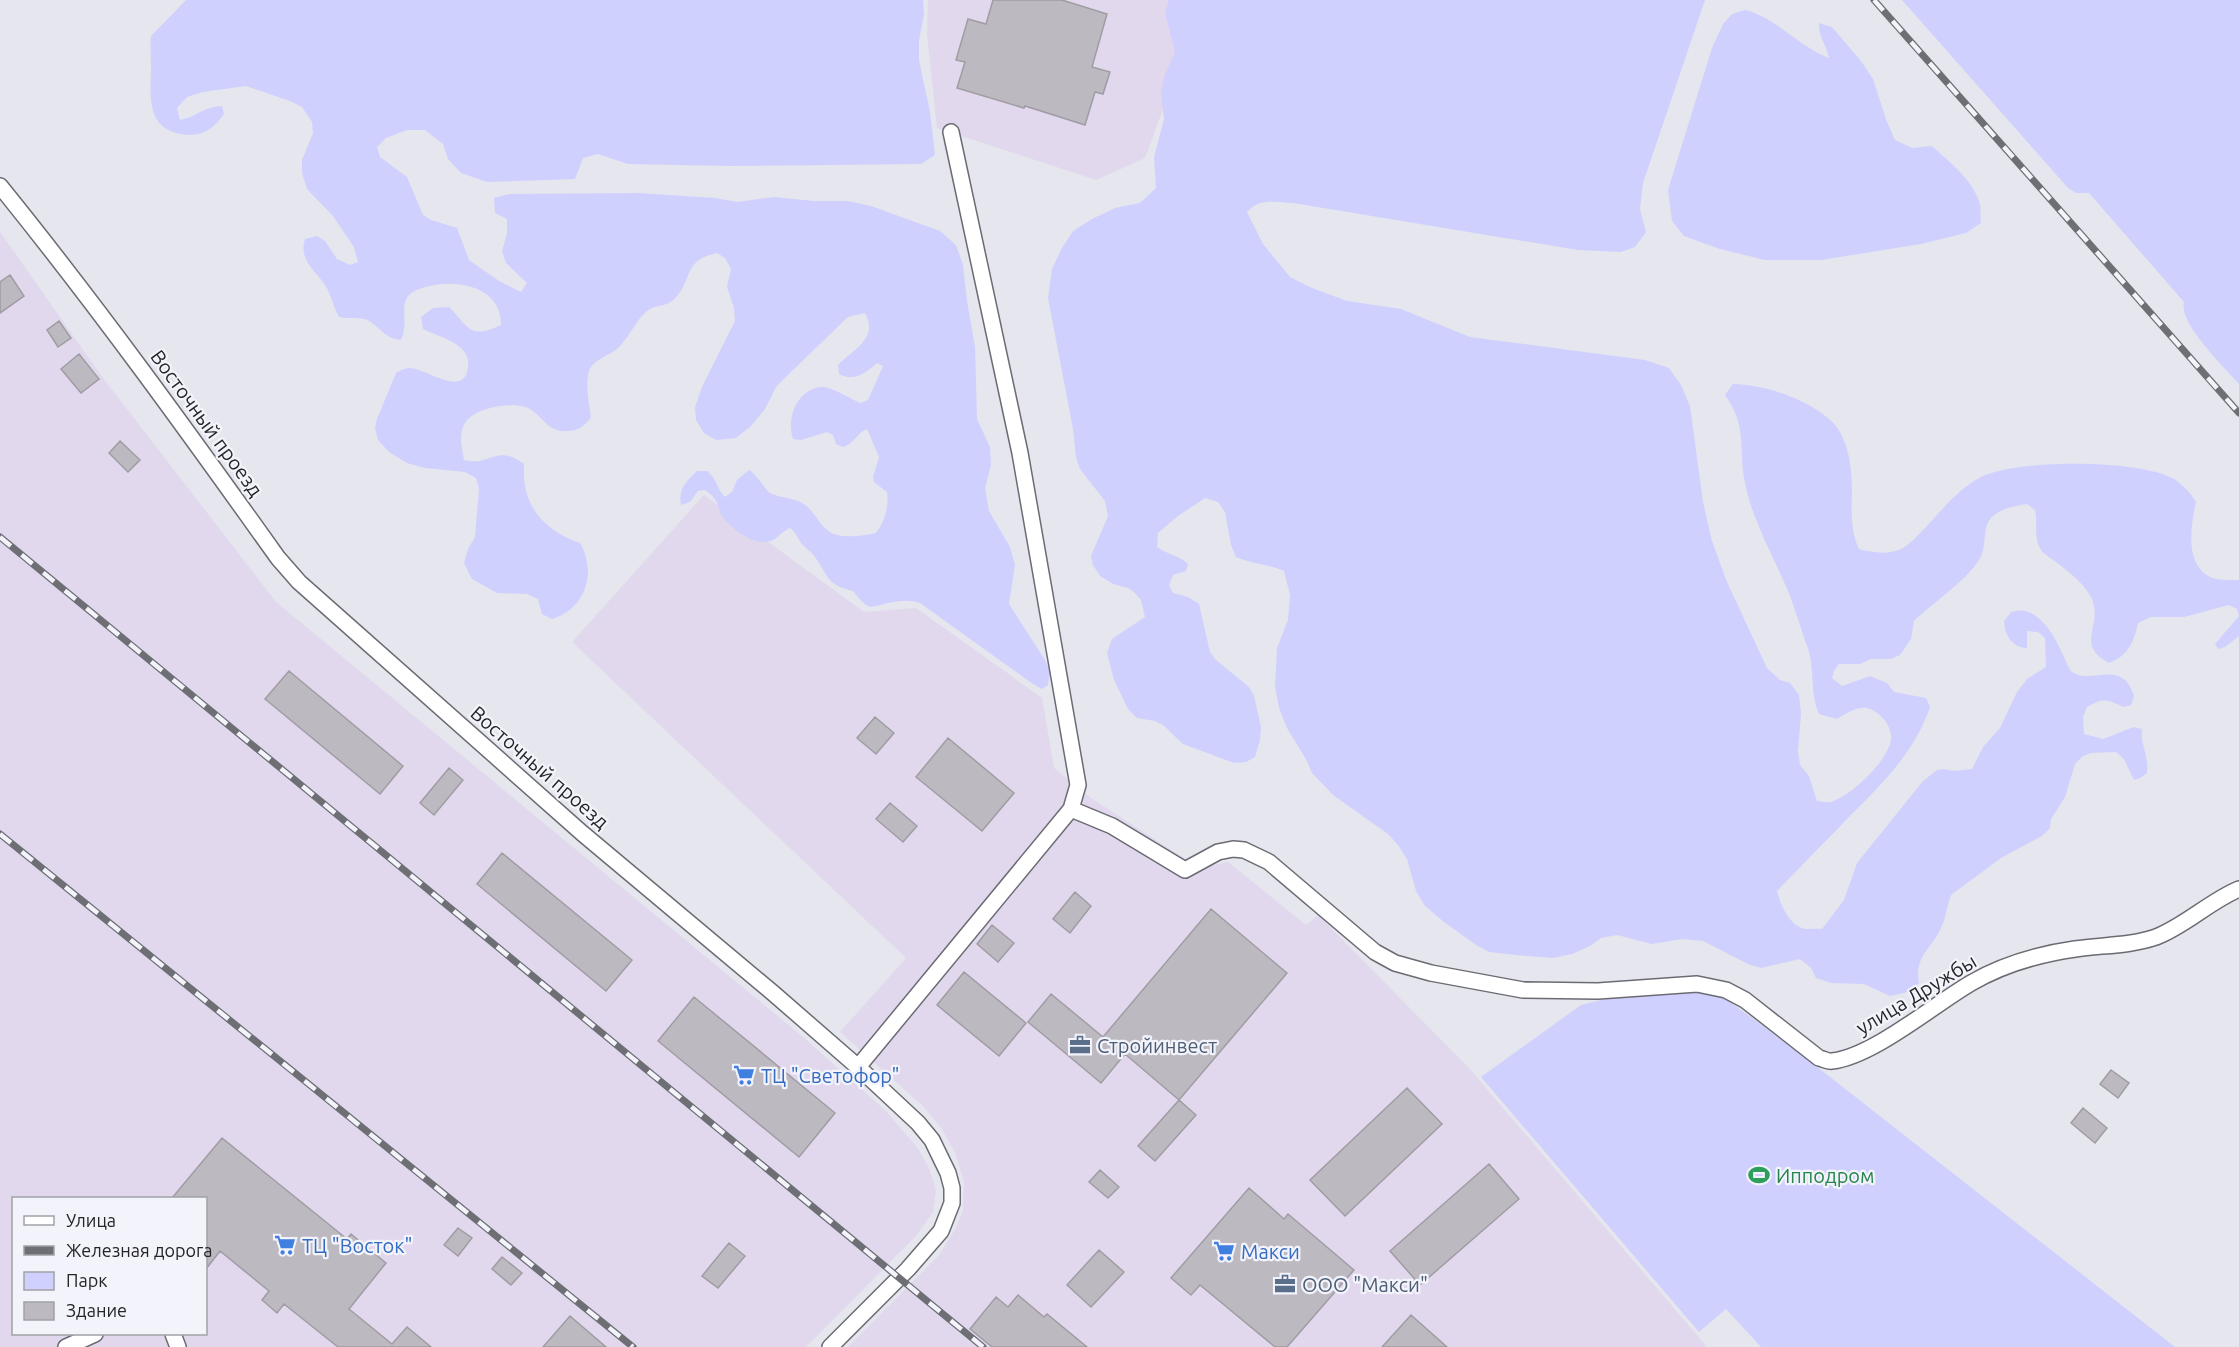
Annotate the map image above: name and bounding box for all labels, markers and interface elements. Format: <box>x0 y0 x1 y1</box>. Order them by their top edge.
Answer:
street label: Восточный проезд <box>146 345 268 501</box>
street label: Восточный проезд <box>466 701 614 833</box>
street label: улица Дружбы <box>1852 949 1980 1039</box>
office icon: Стройинвест <box>1068 1033 1092 1057</box>
place label: Стройинвест <box>1097 1034 1217 1057</box>
supermarket icon: ТЦ "Светофор" <box>732 1063 756 1087</box>
place label: ТЦ "Светофор" <box>761 1064 900 1087</box>
sports icon: Ипподром <box>1747 1163 1771 1187</box>
place label: Ипподром <box>1776 1164 1875 1187</box>
legend <box>12 1197 207 1335</box>
text: Улица <box>66 1210 116 1230</box>
supermarket icon: ТЦ "Восток" <box>273 1233 297 1257</box>
place label: ТЦ "Восток" <box>302 1234 413 1257</box>
supermarket icon: Макси <box>1212 1239 1236 1263</box>
text: Железная дорога <box>66 1240 213 1260</box>
place label: Макси <box>1241 1240 1300 1263</box>
text: Парк <box>66 1270 107 1290</box>
office icon: ООО "Макси" <box>1273 1272 1297 1296</box>
place label: ООО "Макси" <box>1302 1273 1428 1296</box>
text: Здание <box>66 1300 127 1320</box>

